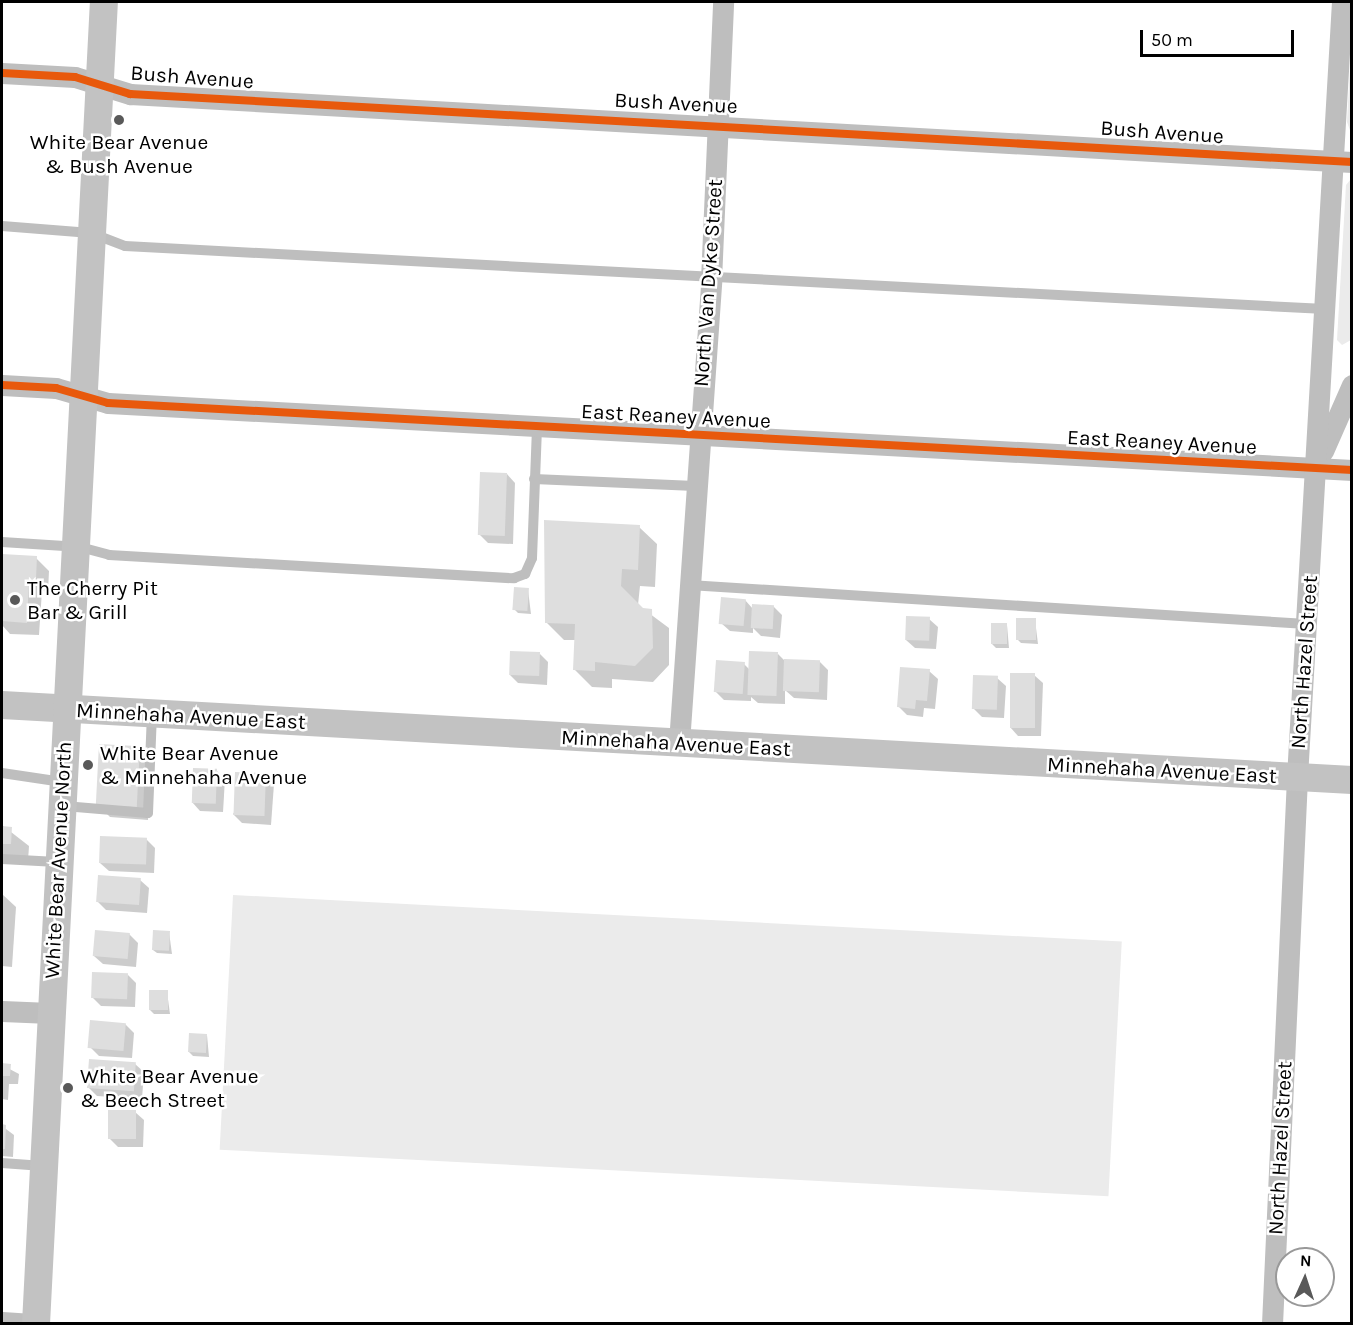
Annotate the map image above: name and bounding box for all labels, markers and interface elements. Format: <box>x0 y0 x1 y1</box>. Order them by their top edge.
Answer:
scale bar <box>1143 18 1298 56</box>
text: 50 m <box>1151 29 1193 51</box>
street label: Bush Avenue <box>129 60 255 94</box>
street label: Bush Avenue <box>614 87 738 119</box>
marker: White Bear Avenue & Bush Avenue <box>112 113 126 127</box>
street label: Bush Avenue <box>1099 115 1225 149</box>
place label: White Bear Avenue & Bush Avenue <box>30 129 208 179</box>
street label: North Van Dyke Street <box>688 178 728 388</box>
street label: East Reaney Avenue <box>581 398 771 434</box>
street label: East Reaney Avenue <box>1067 424 1257 460</box>
street label: North Hazel Street <box>1285 574 1323 750</box>
place label: The Cherry Pit Bar & Grill <box>27 575 158 625</box>
marker: The Cherry Pit Bar & Grill <box>8 593 22 607</box>
street label: Minnehaha Avenue East <box>75 697 307 735</box>
street label: Minnehaha Avenue East <box>560 724 792 762</box>
place label: White Bear Avenue & Minnehaha Avenue <box>100 740 307 790</box>
street label: White Bear Avenue North <box>39 741 77 979</box>
street label: Minnehaha Avenue East <box>1046 751 1278 789</box>
marker: White Bear Avenue & Minnehaha Avenue <box>81 758 95 772</box>
street label: North Hazel Street <box>1263 1061 1297 1235</box>
place label: White Bear Avenue & Beech Street <box>80 1063 258 1113</box>
marker: White Bear Avenue & Beech Street <box>61 1081 75 1095</box>
north arrow <box>1275 1247 1335 1307</box>
text: N <box>1300 1251 1312 1270</box>

